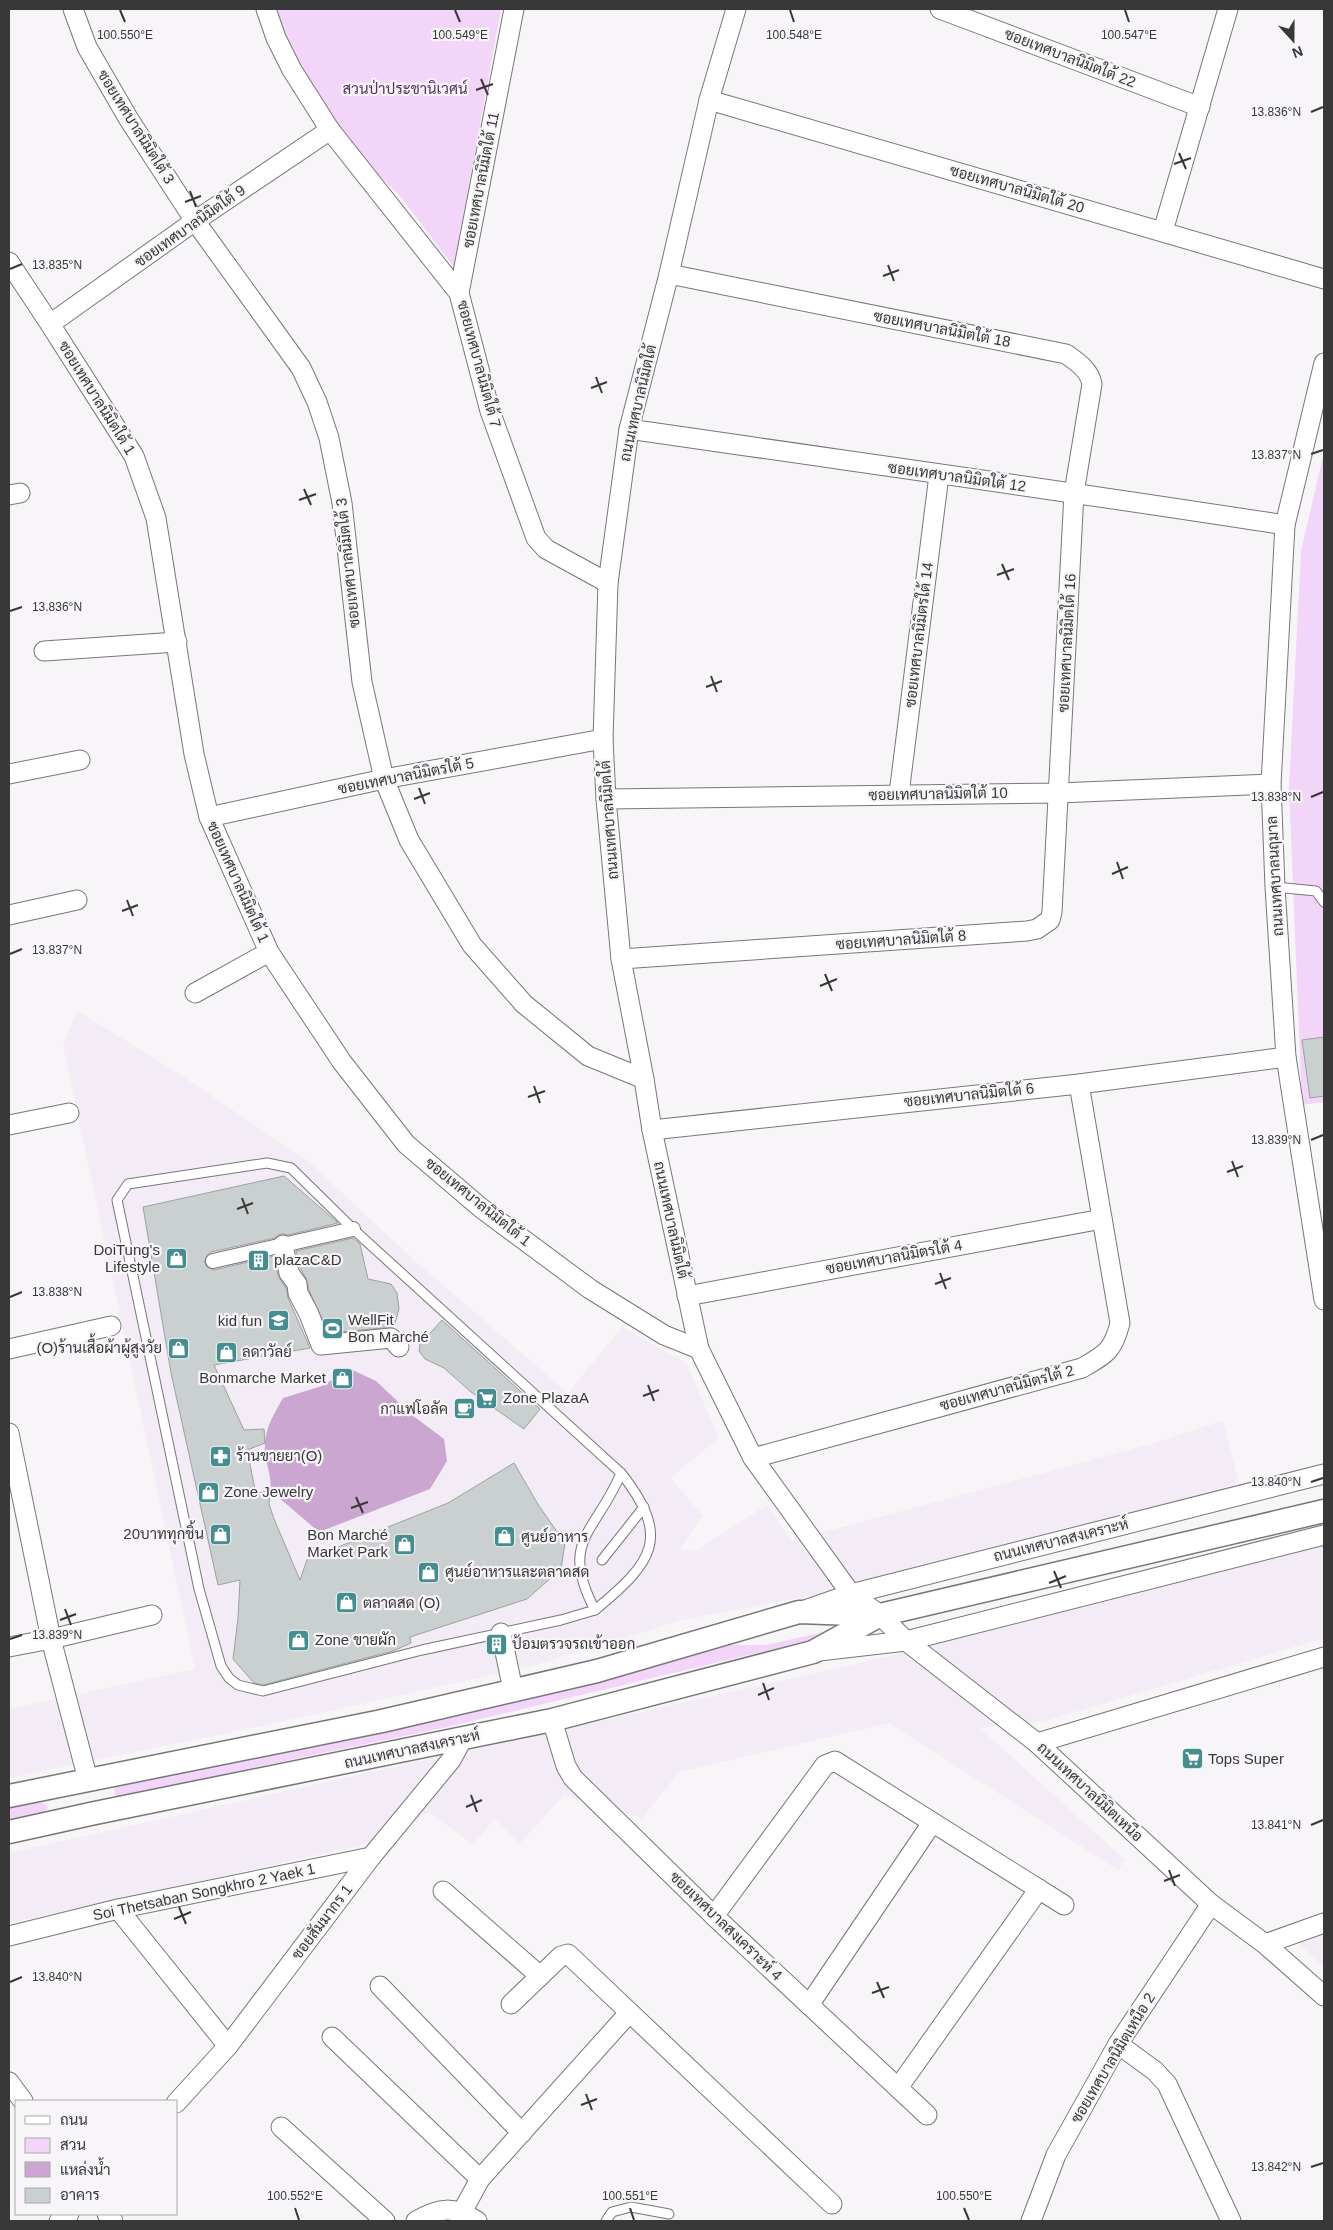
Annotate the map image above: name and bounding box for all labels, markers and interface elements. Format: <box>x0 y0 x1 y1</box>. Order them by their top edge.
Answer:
north arrow <box>1268 15 1318 65</box>
street label: ซอยเทศบาลนิมิตใต้ 22 <box>1002 24 1139 90</box>
text: 100.550°E <box>97 28 153 42</box>
text: 100.549°E <box>432 28 488 42</box>
text: 100.548°E <box>766 28 822 42</box>
text: 100.547°E <box>1101 28 1157 42</box>
text: N <box>1290 43 1305 61</box>
street label: ซอยเทศบาลนิมิตใต้ 3 <box>95 66 179 187</box>
park label: สวนป่าประชานิเวศน์ <box>343 79 467 97</box>
text: 13.836°N <box>1251 105 1301 119</box>
street label: ซอยเทศบาลนิมิตใต้ 11 <box>458 110 502 249</box>
street label: ซอยเทศบาลนิมิตใต้ 20 <box>948 160 1087 216</box>
street label: ซอยเทศบาลนิมิตใต้ 9 <box>131 180 248 270</box>
text: 13.835°N <box>32 258 82 272</box>
street label: ซอยเทศบาลนิมิตใต้ 7 <box>454 298 506 429</box>
street label: ซอยเทศบาลนิมิตใต้ 18 <box>872 306 1012 350</box>
street label: ซอยเทศบาลนิมิตใต้ 1 <box>56 337 140 458</box>
street label: ถนนเทศบาลนิมิตใต้ <box>615 342 659 463</box>
text: 13.837°N <box>1251 448 1301 462</box>
street label: ซอยเทศบาลนิมิตใต้ 12 <box>887 457 1027 495</box>
street label: ซอยเทศบาลนิมิตใต้ 3 <box>331 497 363 629</box>
street label: ซอยเทศบาลนิมิตรใต้ 14 <box>900 561 936 709</box>
street label: ซอยเทศบาลนิมิตใต้ 16 <box>1053 573 1079 713</box>
text: 13.836°N <box>32 600 82 614</box>
street label: ซอยเทศบาลนิมิตรใต้ 5 <box>336 753 475 797</box>
street label: ถนนเทศบาลนิมิตใต้ <box>595 759 621 880</box>
street label: ซอยเทศบาลนิมิตใต้ 10 <box>868 783 1008 803</box>
text: 13.838°N <box>1251 790 1301 804</box>
street label: ถนนเทศบาลนฤมาล <box>1263 815 1287 937</box>
street label: ซอยเทศบาลนิมิตใต้ 1 <box>204 818 274 945</box>
street label: ซอยเทศบาลนิมิตใต้ 8 <box>835 925 967 953</box>
text: 13.837°N <box>32 943 82 957</box>
street label: ซอยเทศบาลนิมิตใต้ 6 <box>903 1078 1035 1110</box>
text: 13.839°N <box>1251 1133 1301 1147</box>
street label: ซอยเทศบาลนิมิตใต้ 1 <box>422 1153 535 1249</box>
street label: ถนนเทศบาลนิมิตใต้ <box>651 1159 693 1281</box>
street label: ซอยเทศบาลนิมิตรใต้ 4 <box>824 1235 963 1277</box>
place label: DoiTung's Lifestyle <box>93 1241 160 1275</box>
shop icon: DoiTung's Lifestyle <box>164 1247 188 1271</box>
building icon: plazaC&D <box>246 1248 270 1272</box>
place label: plazaC&D <box>274 1251 342 1268</box>
text: 13.838°N <box>32 1285 82 1299</box>
school or university icon: kid fun <box>266 1309 290 1333</box>
place label: WellFit Bon Marché <box>348 1311 429 1345</box>
place label: kid fun <box>218 1312 262 1329</box>
sports icon: WellFit Bon Marché <box>320 1317 344 1341</box>
place label: (O)ร้านเสื้อผ้าผู้สูงวัย <box>36 1333 162 1358</box>
shop icon: (O)ร้านเสื้อผ้าผู้สูงวัย <box>166 1336 190 1360</box>
shop icon: ลดาวัลย์ <box>214 1340 238 1364</box>
place label: ลดาวัลย์ <box>242 1342 292 1360</box>
street label: ซอยเทศบาลนิมิตรใต้ 2 <box>938 1360 1076 1414</box>
shop icon: Bonmarche Market <box>330 1366 354 1390</box>
place label: Bonmarche Market <box>199 1369 327 1386</box>
supermarket icon: Zone PlazaA <box>475 1386 499 1410</box>
place label: Zone PlazaA <box>503 1389 589 1406</box>
cafe icon: กาแฟโอลัค <box>452 1397 476 1421</box>
place label: กาแฟโอลัค <box>380 1399 448 1417</box>
pharmacy icon: ร้านขายยา(O) <box>208 1444 232 1468</box>
place label: ร้านขายยา(O) <box>236 1446 322 1464</box>
text: 13.840°N <box>1251 1475 1301 1489</box>
shop icon: Zone Jewelry <box>196 1480 220 1504</box>
place label: Zone Jewelry <box>224 1483 314 1500</box>
street label: ถนนเทศบาลสงเคราะห์ <box>991 1514 1130 1564</box>
place label: 20บาททุกชิ้น <box>123 1520 204 1545</box>
shop icon: 20บาททุกชิ้น <box>208 1522 232 1546</box>
shop icon: ศูนย์อาหาร <box>493 1525 517 1549</box>
place label: Bon Marché Market Park <box>307 1526 388 1560</box>
place label: ศูนย์อาหาร <box>521 1527 588 1547</box>
shop icon: Bon Marché Market Park <box>392 1532 416 1556</box>
shop icon: ศูนย์อาหารและตลาดสด <box>417 1560 441 1584</box>
place label: ศูนย์อาหารและตลาดสด <box>445 1562 589 1582</box>
shop icon: ตลาดสด (O) <box>335 1591 359 1615</box>
place label: ตลาดสด (O) <box>363 1594 440 1611</box>
text: 13.839°N <box>32 1628 82 1642</box>
shop icon: Zone ขายผัก <box>287 1628 311 1652</box>
place label: Zone ขายผัก <box>315 1631 396 1648</box>
building icon: ป้อมตรวจรถเข้าออก <box>484 1632 508 1656</box>
place label: ป้อมตรวจรถเข้าออก <box>512 1634 635 1652</box>
street label: ถนนเทศบาลสงเคราะห์ <box>342 1725 481 1771</box>
street label: ถนนเทศบาลนิมิตเหนือ <box>1034 1738 1147 1845</box>
supermarket icon: Tops Super <box>1180 1747 1204 1771</box>
place label: Tops Super <box>1208 1750 1284 1767</box>
text: 13.841°N <box>1251 1818 1301 1832</box>
street label: Soi Thetsaban Songkhro 2 Yaek 1 <box>91 1860 317 1923</box>
street label: ซอยเทศบาลสงเคราะห์ 4 <box>667 1867 787 1984</box>
street label: ซอยสัมมากร 1 <box>288 1881 355 1963</box>
text: 13.840°N <box>32 1970 82 1984</box>
street label: ซอยเทศบาลนิมิตเหนือ 2 <box>1066 1989 1158 2126</box>
legend <box>15 2100 178 2215</box>
text: ถนน <box>60 2111 88 2128</box>
text: สวน <box>60 2136 86 2153</box>
text: แหล่งน้ำ <box>60 2157 111 2178</box>
text: 13.842°N <box>1251 2160 1301 2174</box>
text: อาคาร <box>60 2186 100 2203</box>
text: 100.552°E <box>267 2189 323 2203</box>
text: 100.551°E <box>602 2189 658 2203</box>
text: 100.550°E <box>936 2189 992 2203</box>

